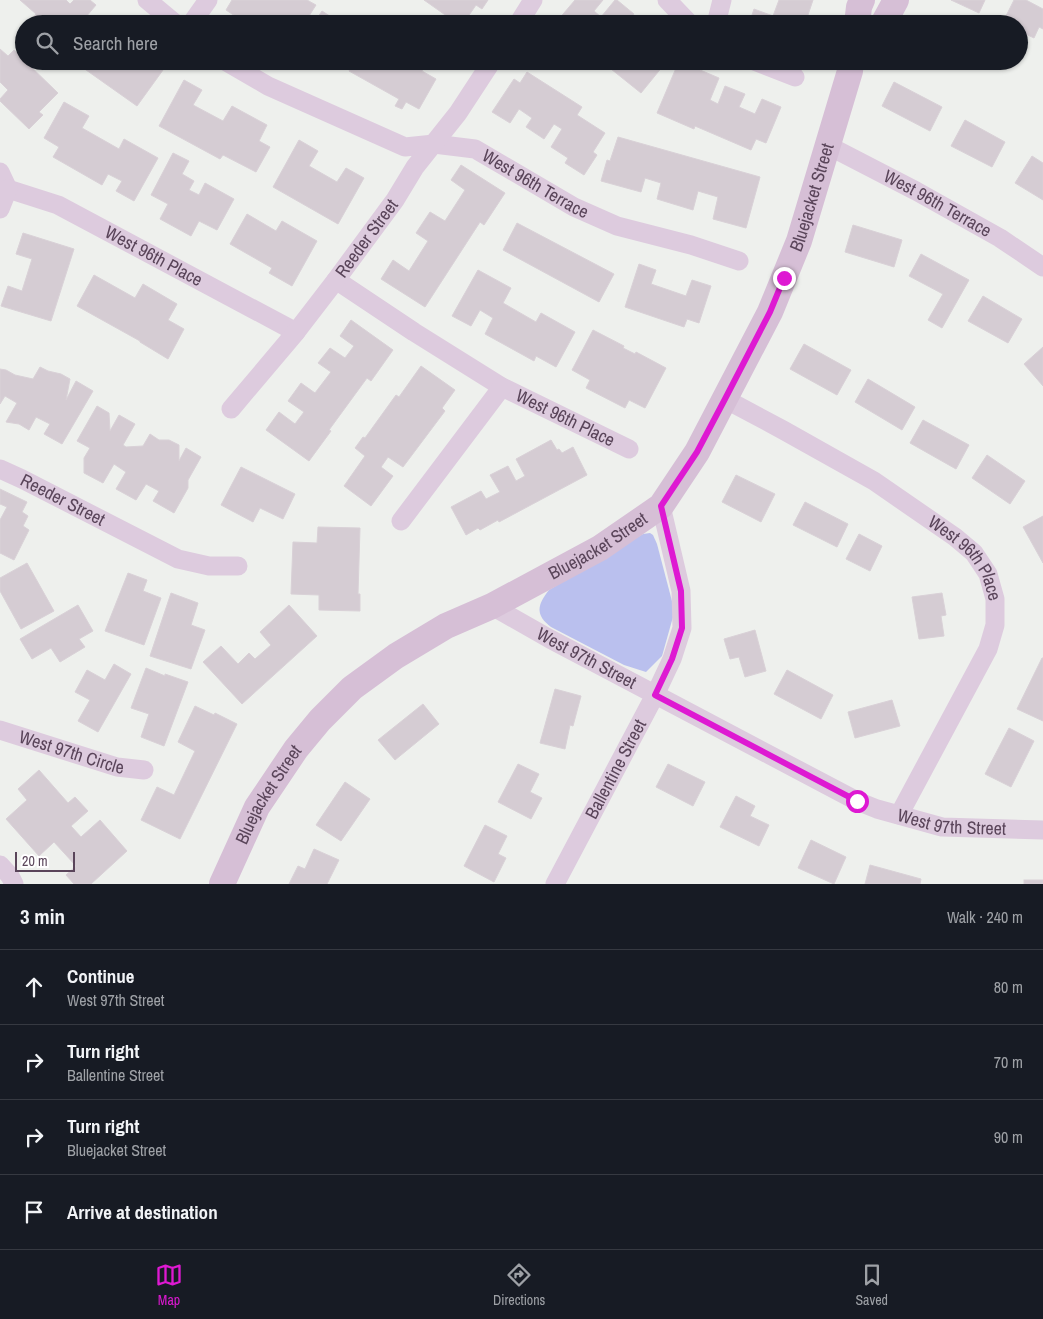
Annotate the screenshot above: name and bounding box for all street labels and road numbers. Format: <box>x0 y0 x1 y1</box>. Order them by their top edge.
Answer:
street label: Bluejacket Street <box>783 140 840 255</box>
street label: West 96th Terrace <box>478 143 593 224</box>
street label: West 96th Terrace <box>879 163 996 243</box>
street label: Reeder Street <box>329 194 404 283</box>
street label: West 96th Place <box>101 219 207 292</box>
street label: West 96th Place <box>512 383 619 452</box>
street label: Reeder Street <box>16 467 110 532</box>
street label: Bluejacket Street <box>544 506 652 585</box>
street label: West 96th Place <box>923 509 1008 603</box>
street label: West 97th Street <box>532 621 641 695</box>
street label: Ballentine Street <box>579 715 652 823</box>
street label: West 97th Circle <box>16 724 125 780</box>
street label: Bluejacket Street <box>229 739 307 848</box>
street label: West 97th Street <box>895 802 1006 841</box>

